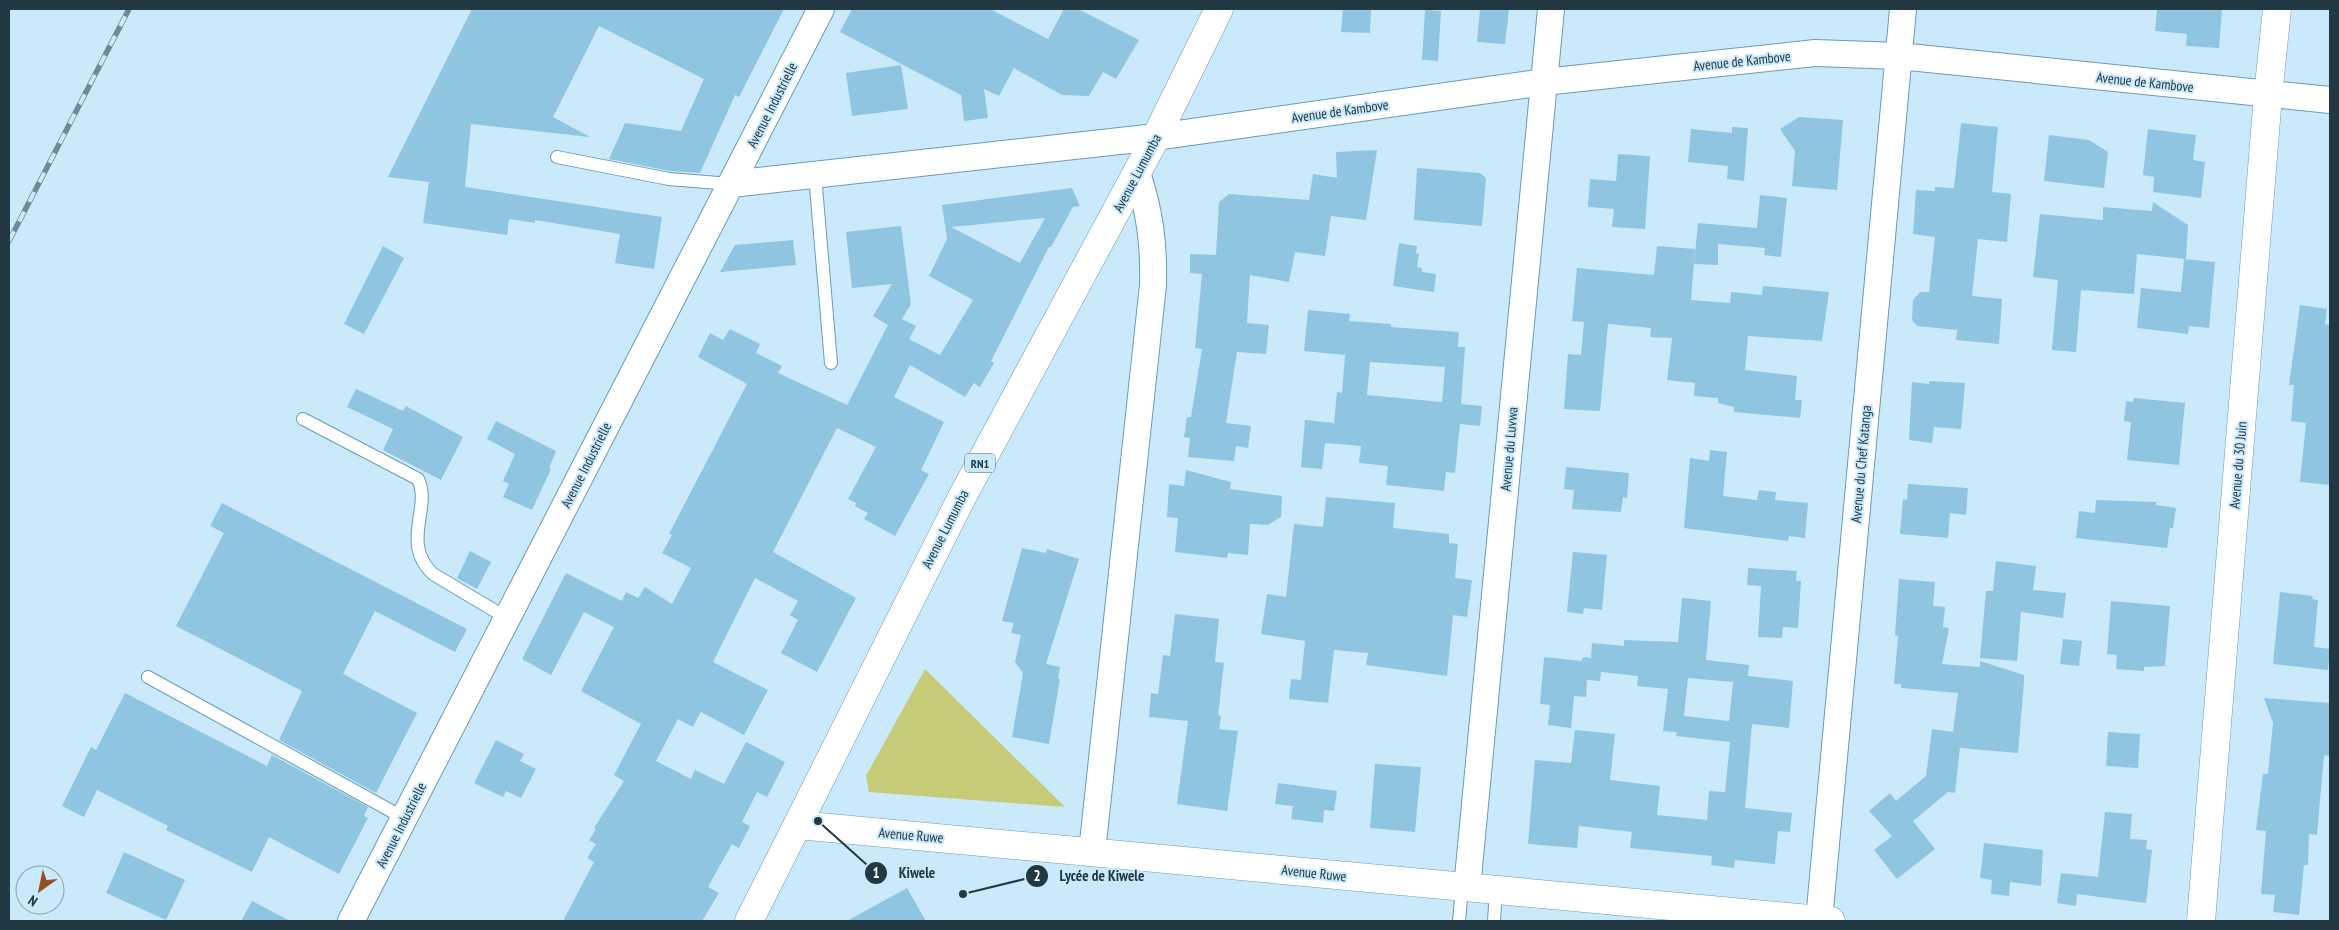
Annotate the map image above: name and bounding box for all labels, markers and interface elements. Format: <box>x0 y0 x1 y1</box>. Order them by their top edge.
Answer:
street label: Avenue de Kambove <box>1692 47 1792 75</box>
street label: Avenue Industrielle <box>743 59 801 151</box>
street label: Avenue de Kambove <box>2095 68 2195 96</box>
street label: Avenue de Kambove <box>1290 95 1390 127</box>
street label: Avenue Lumumba <box>1109 131 1165 215</box>
street label: Avenue du Chef Katanga <box>1847 405 1875 523</box>
street label: Avenue du Luvwa <box>1496 406 1522 492</box>
street label: Avenue Industrielle <box>557 419 615 511</box>
street label: Avenue du 30 Juin <box>2225 421 2251 509</box>
road number: RN1 <box>965 453 995 472</box>
street label: Avenue Lumumba <box>917 487 973 571</box>
street label: Avenue Industrielle <box>372 779 430 871</box>
street label: Avenue Ruwe <box>878 823 944 847</box>
callout: Kiwele <box>863 858 945 888</box>
callout: Lycée de Kiwele <box>1025 861 1155 891</box>
street label: Avenue Ruwe <box>1281 861 1348 885</box>
text: 1 <box>872 863 880 882</box>
text: Kiwele <box>899 863 935 882</box>
north arrow <box>15 865 65 915</box>
text: 2 <box>1033 866 1041 885</box>
text: Lycée de Kiwele <box>1060 866 1144 885</box>
text: N <box>25 891 41 911</box>

